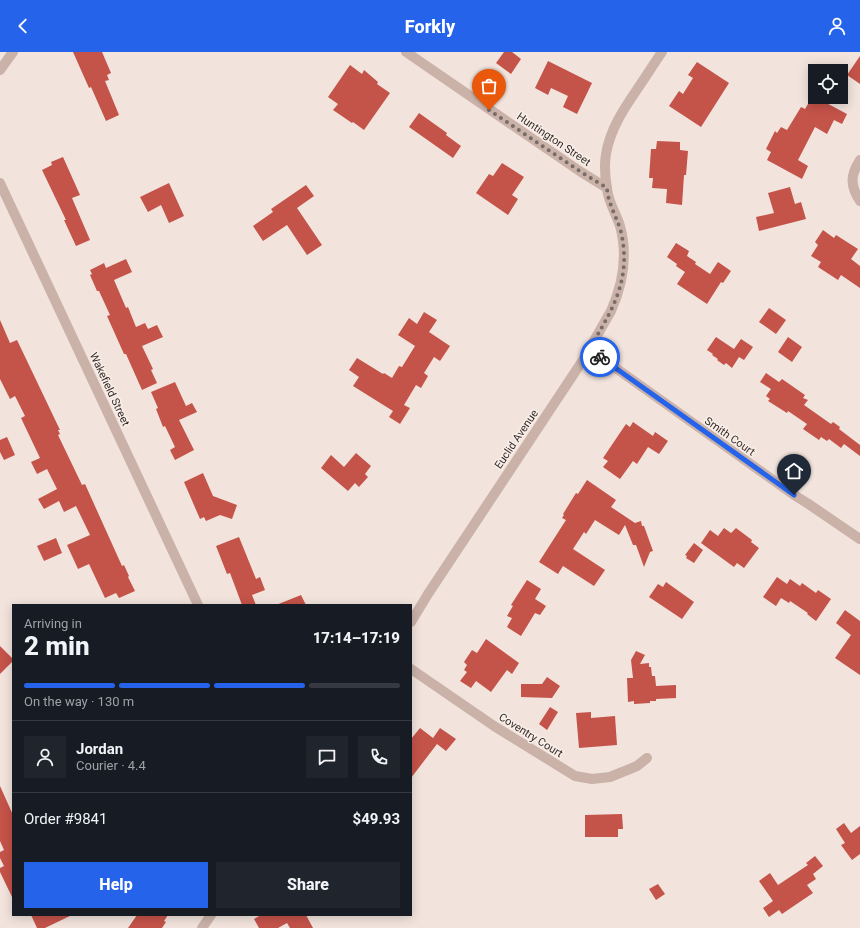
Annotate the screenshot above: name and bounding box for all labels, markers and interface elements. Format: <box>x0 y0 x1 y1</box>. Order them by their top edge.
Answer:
icon: back <box>12 15 34 37</box>
icon: person <box>826 15 848 37</box>
text: Forkly <box>405 16 455 37</box>
map controls <box>808 64 848 104</box>
button: locate <box>808 64 848 104</box>
pin <box>472 69 506 110</box>
icon: bag <box>478 75 500 97</box>
street label: Huntington Street <box>514 110 593 169</box>
courier <box>580 337 620 377</box>
icon: bike <box>589 346 611 368</box>
street label: Wakefield Street <box>87 350 132 428</box>
street label: Euclid Avenue <box>492 407 541 471</box>
street label: Smith Court <box>702 414 758 459</box>
pin <box>777 454 811 495</box>
icon: home <box>783 460 805 482</box>
text: Arriving in <box>24 616 82 631</box>
text: 17:14–17:19 <box>313 629 400 647</box>
text: 2 min <box>24 631 90 661</box>
text: On the way · 130 m <box>24 694 134 709</box>
street label: Coventry Court <box>496 711 565 760</box>
button: person <box>24 736 66 778</box>
button: chat <box>306 736 348 778</box>
button: phone <box>358 736 400 778</box>
text: Jordan <box>76 740 123 758</box>
text: Courier · 4.4 <box>76 758 146 773</box>
text: Order #9841 <box>24 810 107 828</box>
text: $49.93 <box>353 810 400 828</box>
button: Help <box>24 862 208 908</box>
button: Share <box>216 862 400 908</box>

